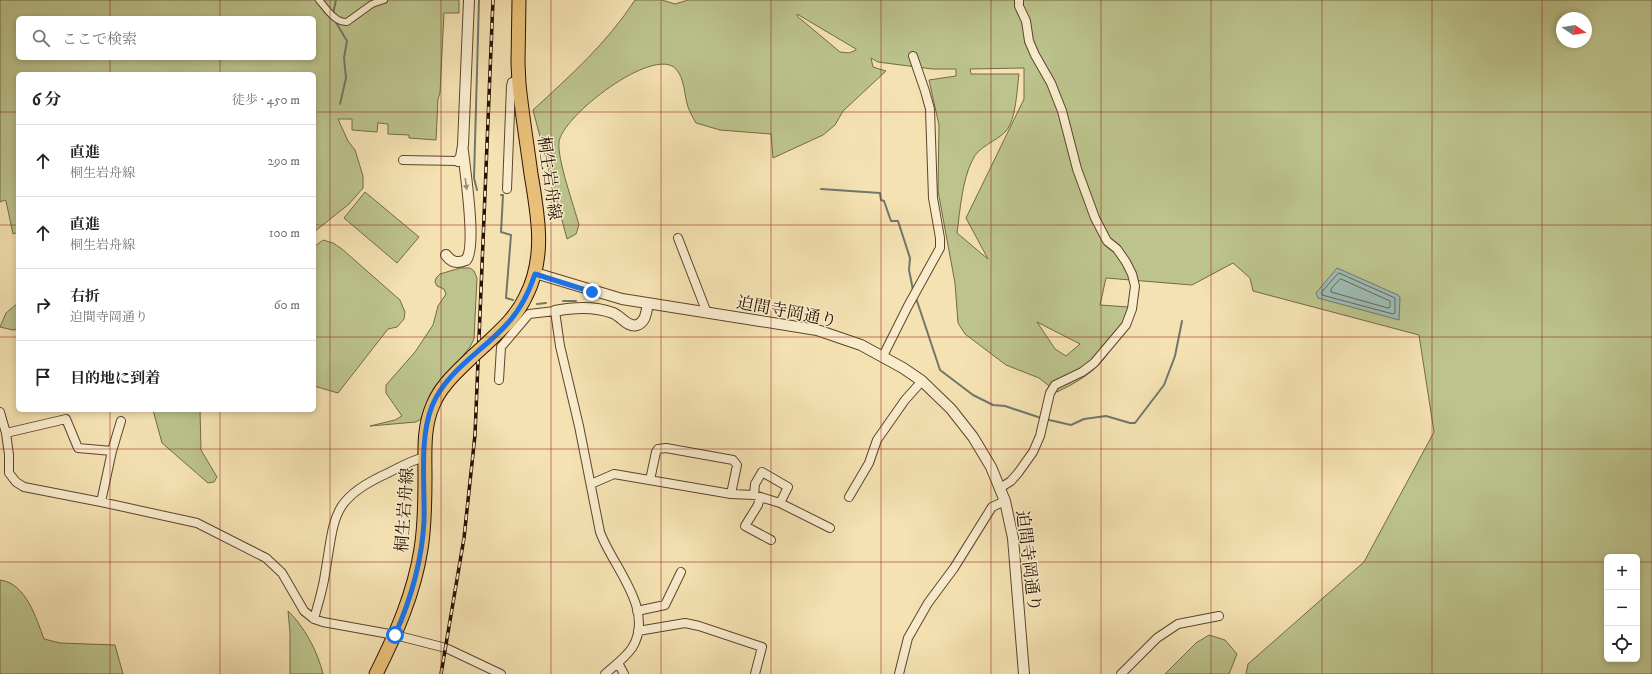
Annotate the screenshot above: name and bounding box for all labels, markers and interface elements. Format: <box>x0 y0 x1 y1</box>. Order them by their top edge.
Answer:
north arrow <box>1556 12 1592 48</box>
search box <box>16 16 316 60</box>
icon: search <box>30 27 52 49</box>
text: ここで検索 <box>62 30 137 49</box>
text: 6 分 <box>32 89 62 111</box>
text: 徒歩 · 450 m <box>232 92 300 108</box>
street label: 桐生岩舟線 <box>532 135 566 222</box>
text: 直進 <box>70 143 100 162</box>
icon: ahead <box>32 150 54 172</box>
text: 290 m <box>268 153 300 169</box>
text: 桐生岩舟線 <box>70 165 135 181</box>
one-way arrow <box>463 178 469 190</box>
text: 直進 <box>70 215 100 234</box>
icon: ahead <box>32 222 54 244</box>
text: 100 m <box>269 225 300 241</box>
text: 桐生岩舟線 <box>70 237 135 253</box>
route end <box>583 283 601 301</box>
text: 右折 <box>70 287 100 306</box>
street label: 迫間寺岡通り <box>735 291 839 333</box>
icon: right <box>32 294 54 316</box>
text: 60 m <box>274 297 300 313</box>
text: 迫間寺岡通り <box>70 309 148 325</box>
icon: arrive <box>32 366 54 388</box>
text: 目的地に到着 <box>70 369 160 388</box>
street label: 桐生岩舟線 <box>391 467 419 553</box>
street label: 迫間寺岡通り <box>1011 509 1045 613</box>
map controls <box>1604 554 1640 662</box>
button: + <box>1604 554 1640 590</box>
button: − <box>1604 590 1640 626</box>
route start <box>386 626 404 644</box>
button: locate <box>1604 626 1640 662</box>

